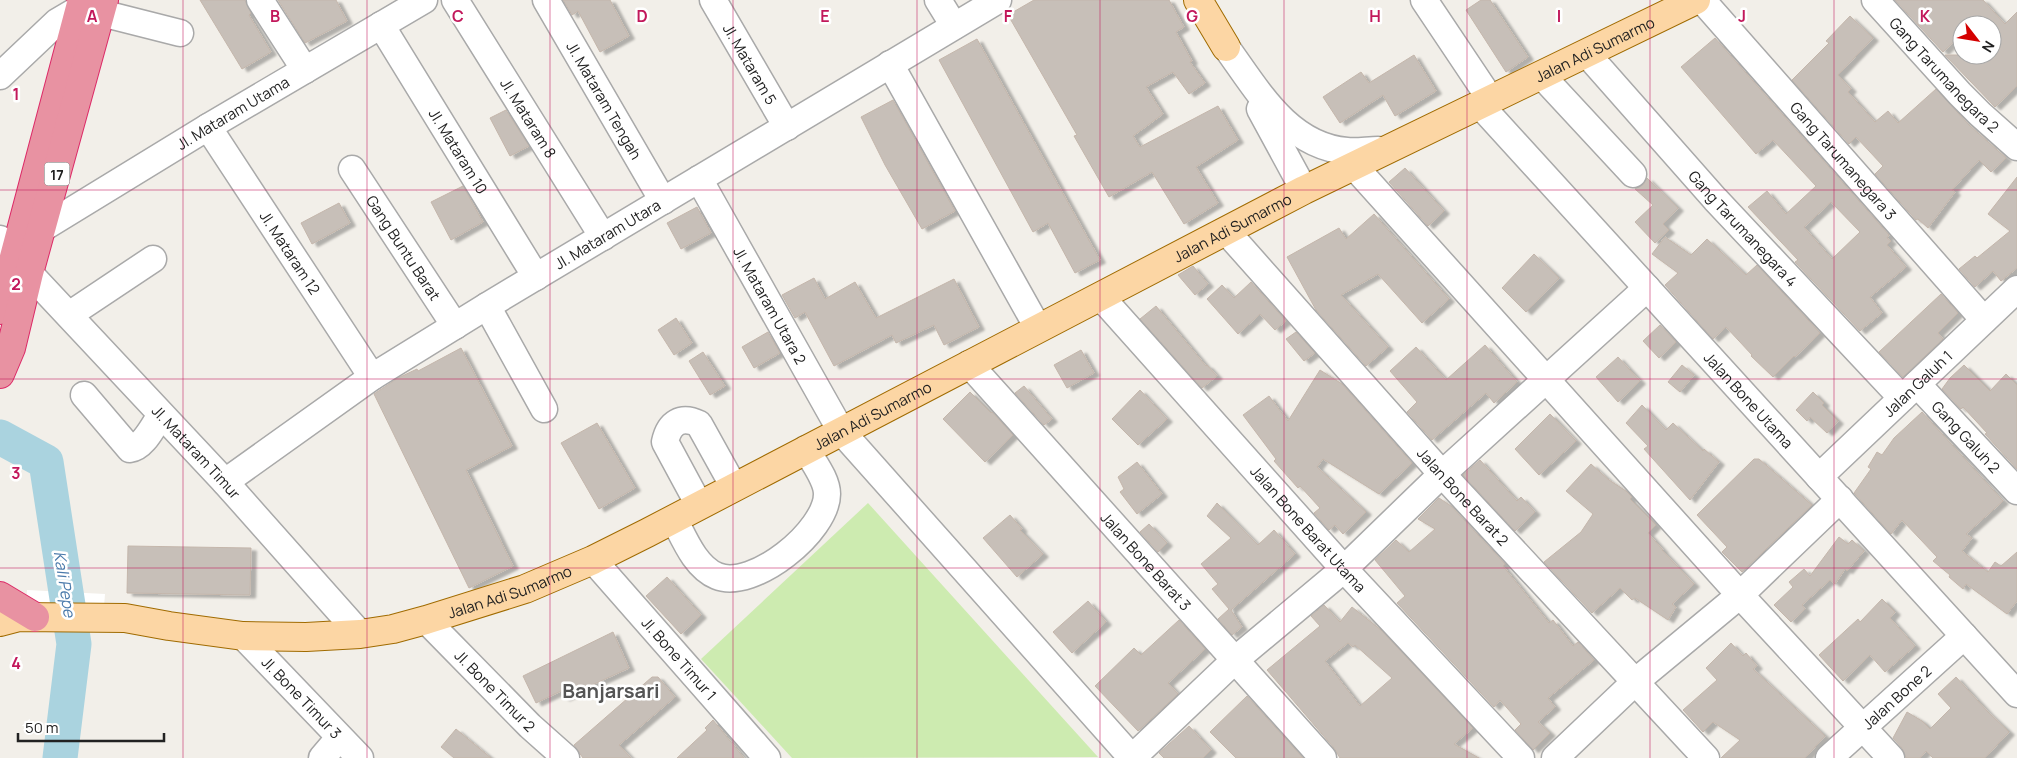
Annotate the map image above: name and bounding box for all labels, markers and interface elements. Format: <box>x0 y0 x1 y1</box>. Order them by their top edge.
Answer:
text: A <box>87 5 98 27</box>
text: B <box>270 5 280 27</box>
text: C <box>452 5 464 27</box>
text: D <box>636 5 648 27</box>
text: E <box>820 5 830 27</box>
text: F <box>1004 5 1013 27</box>
text: G <box>1186 5 1198 27</box>
text: H <box>1369 5 1381 27</box>
text: I <box>1557 5 1561 27</box>
text: J <box>1738 5 1746 27</box>
text: K <box>1920 5 1931 27</box>
street label: Jalan Adi Sumarmo <box>1532 11 1658 87</box>
street label: Gang Tarumanegara 2 <box>1885 12 2004 137</box>
north arrow <box>1952 15 2002 65</box>
street label: Jl. Mataram 5 <box>718 20 782 108</box>
street label: Jl. Mataram Tengah <box>562 37 647 163</box>
text: N <box>1978 38 1999 56</box>
street label: Jl. Mataram Utama <box>172 71 293 154</box>
street label: Jl. Mataram 8 <box>496 74 561 162</box>
text: 1 <box>12 83 20 105</box>
street label: Gang Tarumanegara 3 <box>1786 97 1901 224</box>
street label: Jl. Mataram 10 <box>424 104 493 198</box>
road number: 17 <box>44 162 70 185</box>
street label: Gang Tarumanegara 4 <box>1684 166 1802 291</box>
street label: Jalan Adi Sumarmo <box>1170 188 1295 267</box>
street label: Gang Buntu Barat <box>361 191 446 304</box>
street label: Jl. Mataram Utara <box>550 194 664 274</box>
street label: Jl. Mataram 12 <box>255 206 325 298</box>
street label: Jl. Mataram Utara 2 <box>729 243 812 368</box>
text: 2 <box>11 273 21 295</box>
street label: Jalan Galuh 1 <box>1878 345 1957 421</box>
street label: Jalan Bone Utama <box>1699 347 1798 453</box>
street label: Jalan Adi Sumarmo <box>810 376 935 455</box>
street label: Gang Galuh 2 <box>1927 396 2005 477</box>
street label: Jl. Mataram Timur <box>147 400 246 504</box>
street label: Jalan Bone Barat 2 <box>1413 443 1514 550</box>
street label: Jalan Bone Barat Utama <box>1246 461 1371 597</box>
text: 3 <box>11 462 21 484</box>
street label: Jalan Bone Barat 3 <box>1096 507 1196 615</box>
water label: Kali Pepe <box>49 549 81 620</box>
street label: Jalan Adi Sumarmo <box>445 560 575 623</box>
street label: Jl. Bone Timur 1 <box>637 612 722 705</box>
street label: Jl. Bone Timur 2 <box>450 645 540 736</box>
text: 4 <box>11 652 21 674</box>
street label: Jl. Bone Timur 3 <box>257 652 346 743</box>
street label: Jalan Bone 2 <box>1857 660 1936 734</box>
district label: Banjarsari <box>562 677 660 704</box>
scale bar <box>18 710 164 742</box>
text: 50 m <box>25 717 59 738</box>

